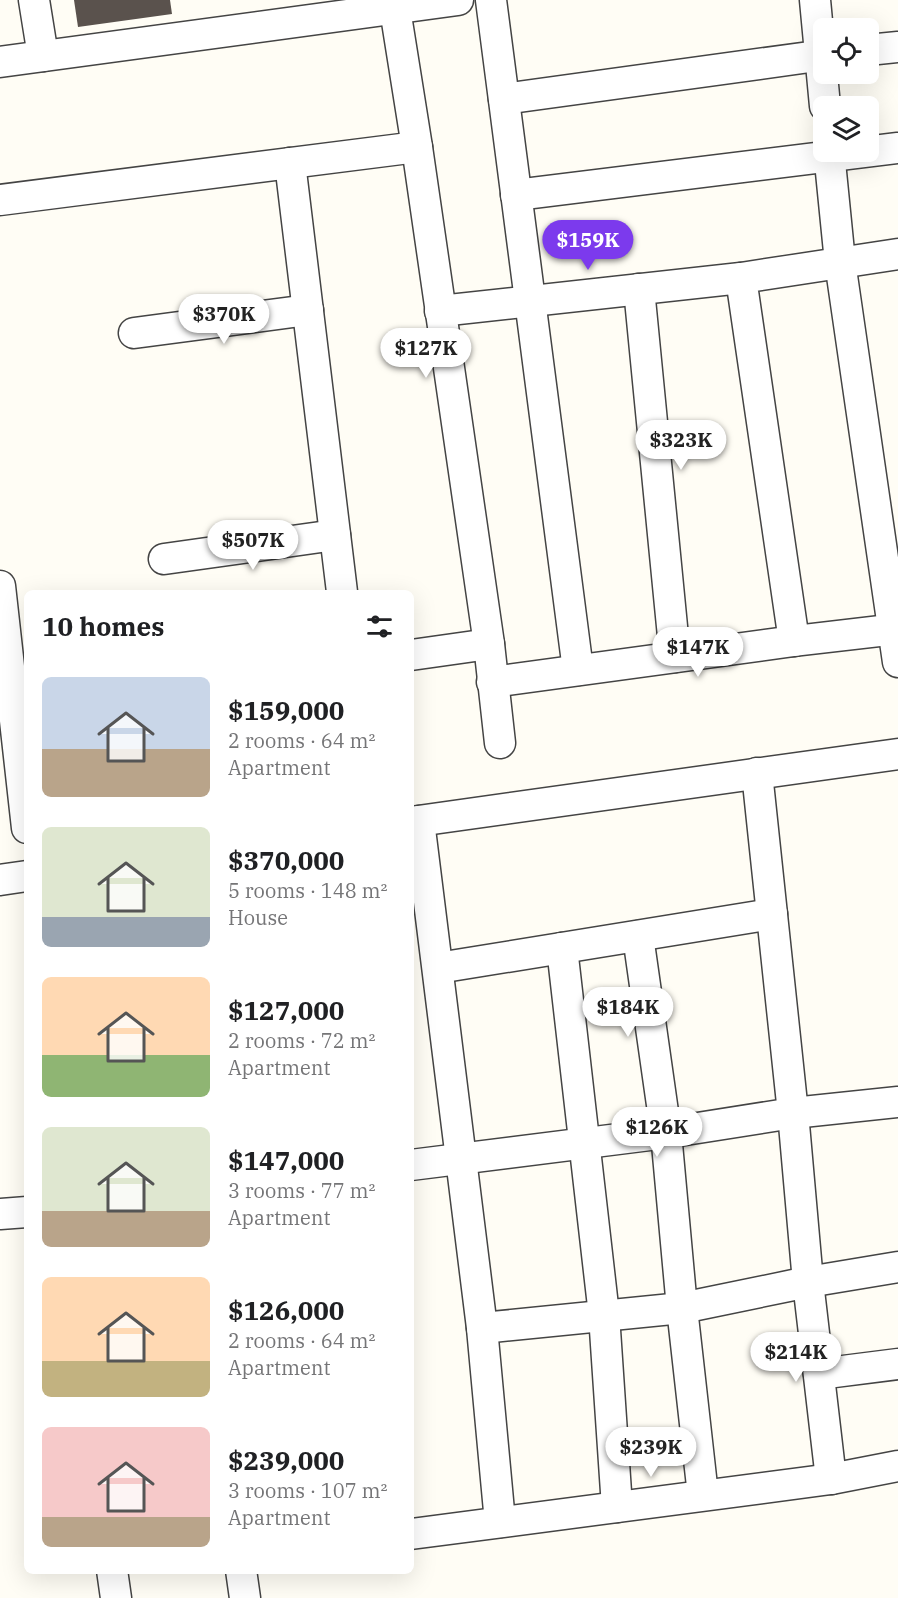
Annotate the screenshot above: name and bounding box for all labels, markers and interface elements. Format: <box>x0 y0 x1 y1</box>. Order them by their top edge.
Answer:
map controls <box>813 18 879 162</box>
button: locate <box>813 18 879 84</box>
button: layers <box>813 96 879 162</box>
pin: $159K <box>546 220 630 271</box>
text: $159K <box>556 226 620 253</box>
pin: $370K <box>182 294 266 345</box>
text: $370K <box>192 300 256 327</box>
pin: $127K <box>384 328 468 379</box>
text: $127K <box>394 334 458 361</box>
pin: $323K <box>639 420 723 471</box>
text: $323K <box>649 426 713 453</box>
pin: $507K <box>211 520 295 571</box>
text: $507K <box>221 526 285 553</box>
text: 10 homes <box>42 609 164 643</box>
icon: filters <box>363 610 396 643</box>
pin: $147K <box>656 627 740 678</box>
text: $147K <box>666 633 730 660</box>
text: $159,000 <box>228 693 344 727</box>
icon: home <box>90 701 162 773</box>
text: 2 rooms · 64 m² <box>228 727 375 754</box>
text: Apartment <box>228 754 331 781</box>
text: $370,000 <box>228 843 344 877</box>
icon: home <box>90 851 162 923</box>
text: 5 rooms · 148 m² <box>228 877 387 904</box>
text: House <box>228 904 288 931</box>
pin: $184K <box>586 987 670 1038</box>
text: $127,000 <box>228 993 344 1027</box>
text: $184K <box>596 993 660 1020</box>
icon: home <box>90 1001 162 1073</box>
text: 2 rooms · 72 m² <box>228 1027 375 1054</box>
text: Apartment <box>228 1054 331 1081</box>
pin: $126K <box>615 1107 699 1158</box>
text: $126K <box>625 1113 689 1140</box>
text: $147,000 <box>228 1143 344 1177</box>
icon: home <box>90 1151 162 1223</box>
text: 3 rooms · 77 m² <box>228 1177 375 1204</box>
text: Apartment <box>228 1204 331 1231</box>
text: $126,000 <box>228 1293 344 1327</box>
icon: home <box>90 1301 162 1373</box>
text: 2 rooms · 64 m² <box>228 1327 375 1354</box>
pin: $214K <box>754 1332 838 1383</box>
text: $214K <box>764 1338 828 1365</box>
text: Apartment <box>228 1354 331 1381</box>
pin: $239K <box>609 1427 693 1478</box>
text: $239K <box>619 1433 683 1460</box>
text: $239,000 <box>228 1443 344 1477</box>
icon: home <box>90 1451 162 1523</box>
text: 3 rooms · 107 m² <box>228 1477 387 1504</box>
text: Apartment <box>228 1504 331 1531</box>

